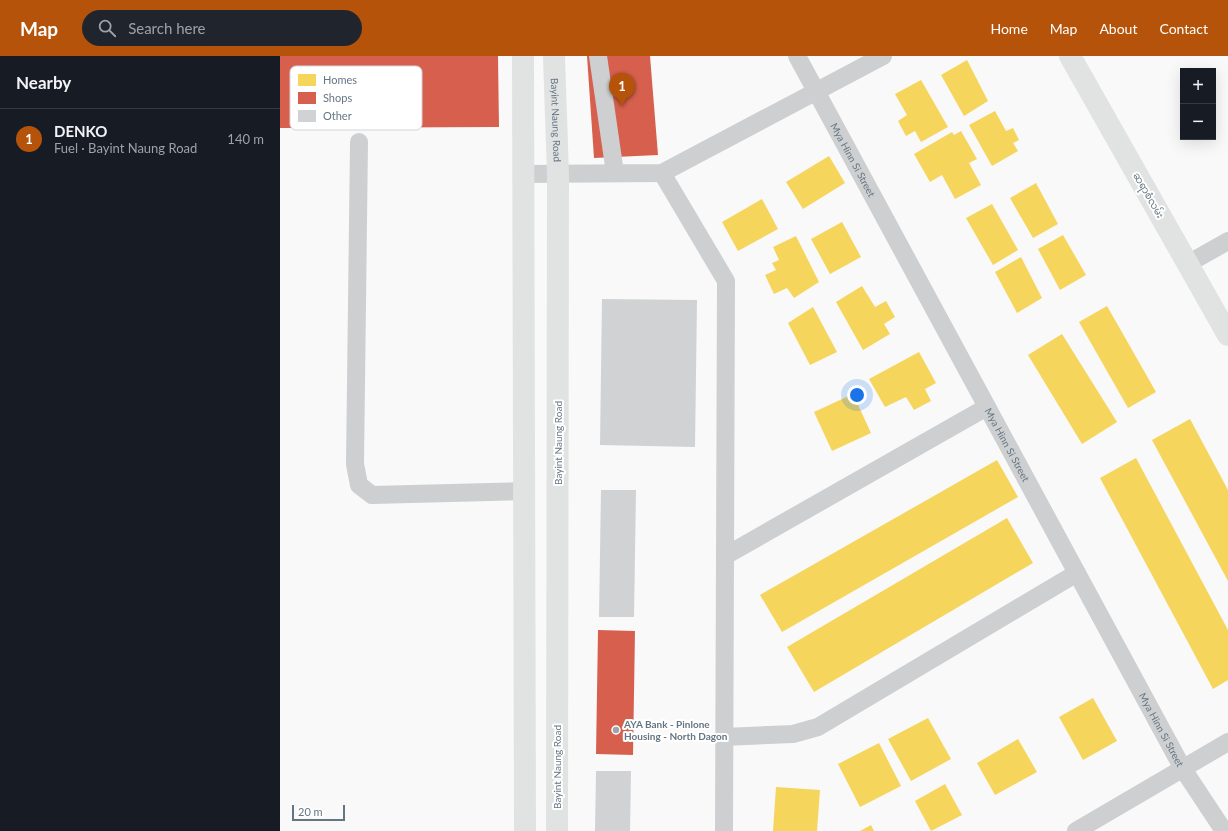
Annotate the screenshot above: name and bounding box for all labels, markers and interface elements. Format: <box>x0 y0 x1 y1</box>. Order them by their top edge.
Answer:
search box <box>82 10 362 46</box>
text: Map <box>20 17 58 40</box>
icon: search <box>96 17 118 39</box>
text: Search here <box>128 19 206 37</box>
text: Home <box>990 20 1028 37</box>
text: Map <box>1050 20 1077 37</box>
text: About <box>1099 20 1137 37</box>
text: Contact <box>1159 20 1208 37</box>
legend <box>290 66 422 130</box>
map controls <box>1180 68 1216 140</box>
button: + <box>1180 68 1216 104</box>
text: Nearby <box>16 72 71 93</box>
text: Homes <box>323 73 357 86</box>
pin: 1 <box>609 73 635 106</box>
street label: Bayint Naung Road <box>549 78 564 162</box>
text: Shops <box>323 91 352 104</box>
button: − <box>1180 104 1216 140</box>
text: Other <box>323 109 352 122</box>
street label: Mya Hinn Si Street <box>828 121 878 199</box>
text: DENKO <box>54 122 107 140</box>
text: 1 <box>25 131 33 147</box>
text: 140 m <box>227 131 264 147</box>
text: Fuel · Bayint Naung Road <box>54 140 197 156</box>
street label: ဆရာစံလမ်း <box>1128 169 1168 222</box>
your location <box>847 385 867 405</box>
street label: Bayint Naung Road <box>552 401 564 485</box>
street label: Mya Hinn Si Street <box>983 406 1032 484</box>
street label: Mya Hinn Si Street <box>1137 691 1187 769</box>
place label: AYA Bank - Pinlone Housing - North Dagon <box>623 718 728 742</box>
street label: Bayint Naung Road <box>551 725 563 809</box>
marker: AYA Bank - Pinlone Housing - North Dagon <box>611 725 621 735</box>
scale bar <box>292 803 345 822</box>
text: 20 m <box>298 805 323 818</box>

